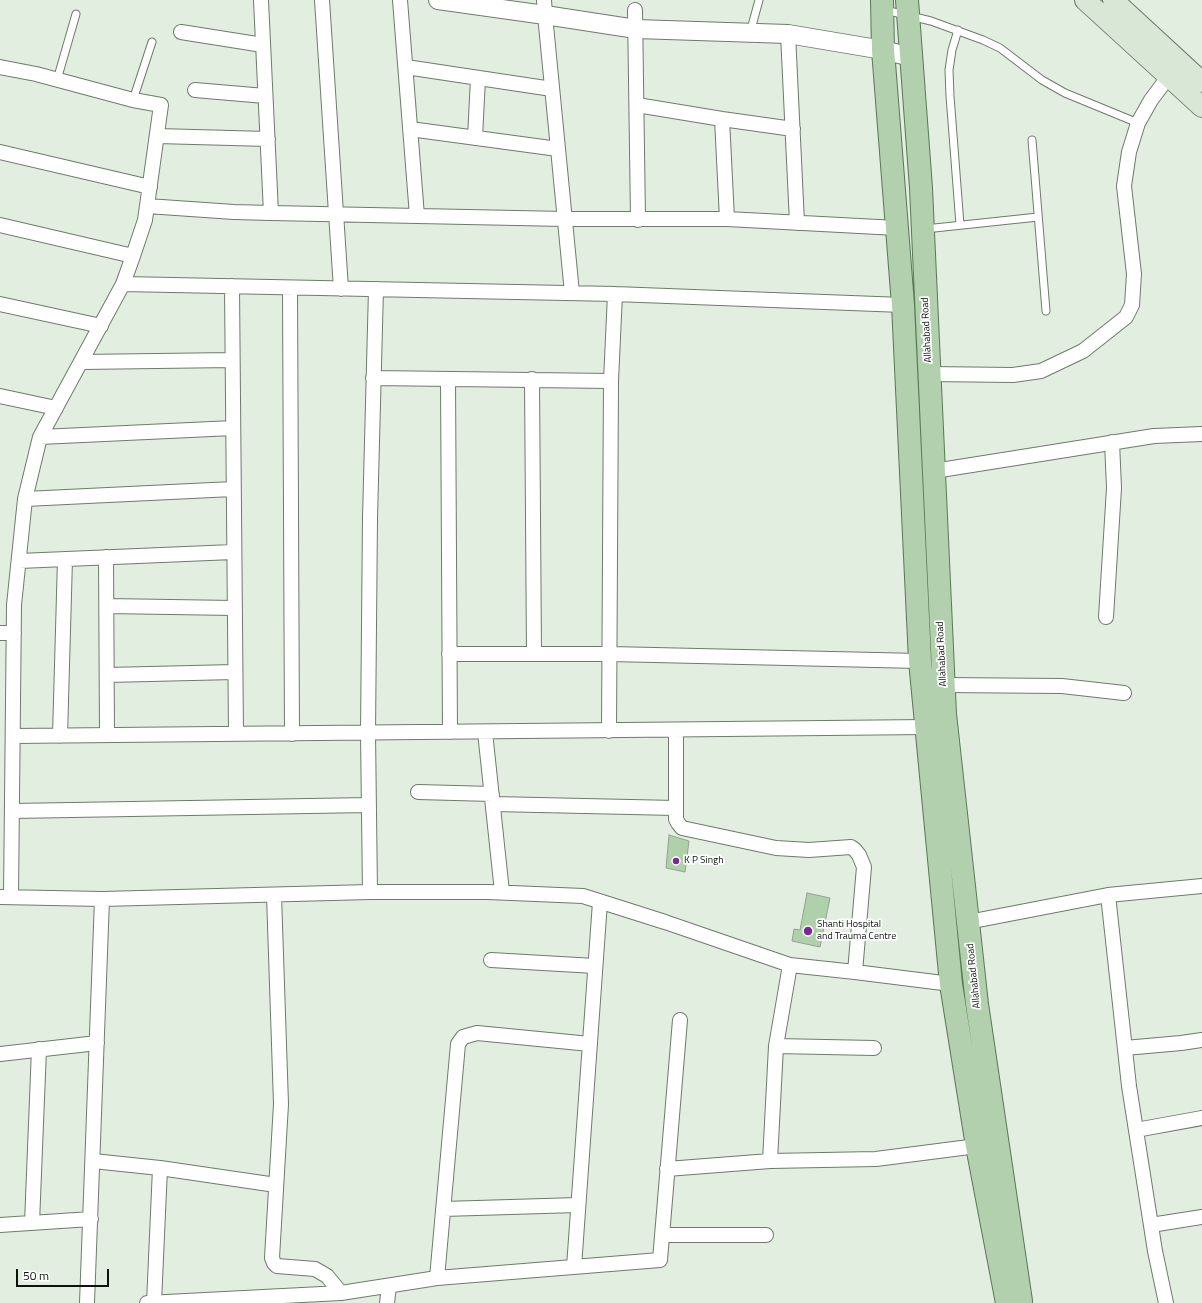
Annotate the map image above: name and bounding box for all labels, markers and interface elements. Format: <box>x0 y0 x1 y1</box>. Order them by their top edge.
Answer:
street label: Allahabad Road <box>919 297 935 363</box>
street label: Allahabad Road <box>934 621 950 687</box>
place label: K P Singh <box>684 855 724 867</box>
marker: K P Singh <box>671 856 681 866</box>
place label: Shanti Hospital and Trauma Centre <box>817 919 896 942</box>
marker: Shanti Hospital and Trauma Centre <box>802 925 814 937</box>
street label: Allahabad Road <box>965 943 983 1009</box>
scale bar <box>18 1261 111 1287</box>
text: 50 m <box>23 1266 49 1285</box>

